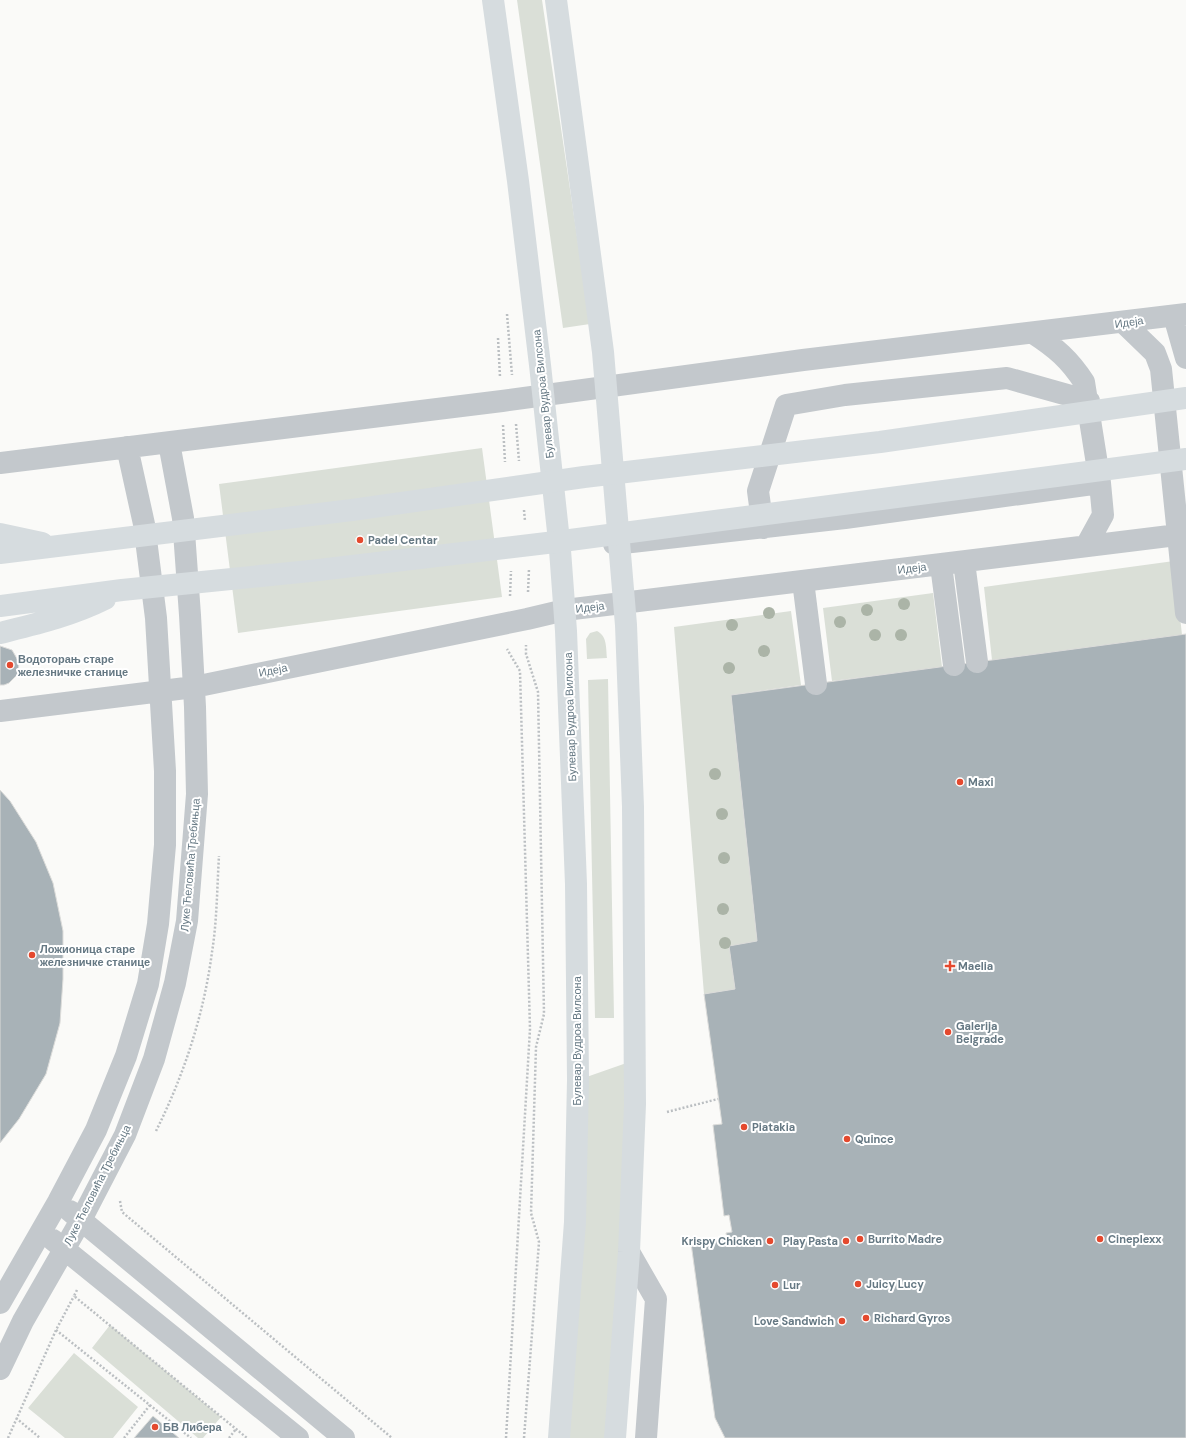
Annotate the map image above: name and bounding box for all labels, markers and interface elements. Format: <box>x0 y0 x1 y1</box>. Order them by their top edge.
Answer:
street label: Идеја <box>1114 313 1145 331</box>
street label: Булевар Вудроа Вилсона <box>529 328 557 459</box>
place label: Padel Centar <box>368 533 438 547</box>
marker: Padel Centar <box>355 535 365 545</box>
street label: Идеја <box>897 559 928 577</box>
street label: Идеја <box>575 598 606 616</box>
street label: Булевар Вудроа Вилсона <box>561 651 579 782</box>
place label: Водоторањ старе железничке станице <box>17 652 128 679</box>
marker: Водоторањ старе железничке станице <box>5 660 15 670</box>
street label: Идеја <box>257 660 289 680</box>
place label: Maxi <box>968 775 994 789</box>
marker: Maxi <box>955 777 965 787</box>
street label: Луке Ћеловића Требињца <box>177 797 203 932</box>
place label: Ложионица старе железничке станице <box>39 942 150 969</box>
marker: Ложионица старе железничке станице <box>27 950 37 960</box>
place label: Maelia <box>958 959 993 973</box>
marker: Maelia <box>945 961 955 971</box>
street label: Булевар Вудроа Вилсона <box>570 975 584 1106</box>
place label: Galerija Belgrade <box>956 1019 1004 1046</box>
marker: Galerija Belgrade <box>943 1027 953 1037</box>
place label: Piatakia <box>752 1120 795 1134</box>
street label: Луке Ћеловића Требињца <box>60 1121 134 1248</box>
marker: Piatakia <box>739 1122 749 1132</box>
place label: Quince <box>855 1132 894 1146</box>
marker: Quince <box>842 1134 852 1144</box>
place label: Burrito Madre <box>868 1232 943 1246</box>
place label: Cineplexx <box>1108 1232 1162 1246</box>
place label: Krispy Chicken <box>682 1234 762 1248</box>
place label: Play Pasta <box>783 1234 838 1248</box>
marker: Burrito Madre <box>855 1234 865 1244</box>
marker: Cineplexx <box>1095 1234 1105 1244</box>
marker: Krispy Chicken <box>765 1236 775 1246</box>
marker: Play Pasta <box>841 1236 851 1246</box>
place label: Juicy Lucy <box>866 1277 924 1291</box>
place label: Lur <box>783 1278 801 1292</box>
marker: Juicy Lucy <box>853 1279 863 1289</box>
marker: Lur <box>770 1280 780 1290</box>
place label: Richard Gyros <box>874 1311 950 1325</box>
marker: Richard Gyros <box>861 1313 871 1323</box>
place label: Love Sandwich <box>754 1314 834 1328</box>
marker: Love Sandwich <box>837 1316 847 1326</box>
place label: БВ Либера <box>163 1420 223 1434</box>
marker: БВ Либера <box>150 1422 160 1432</box>

